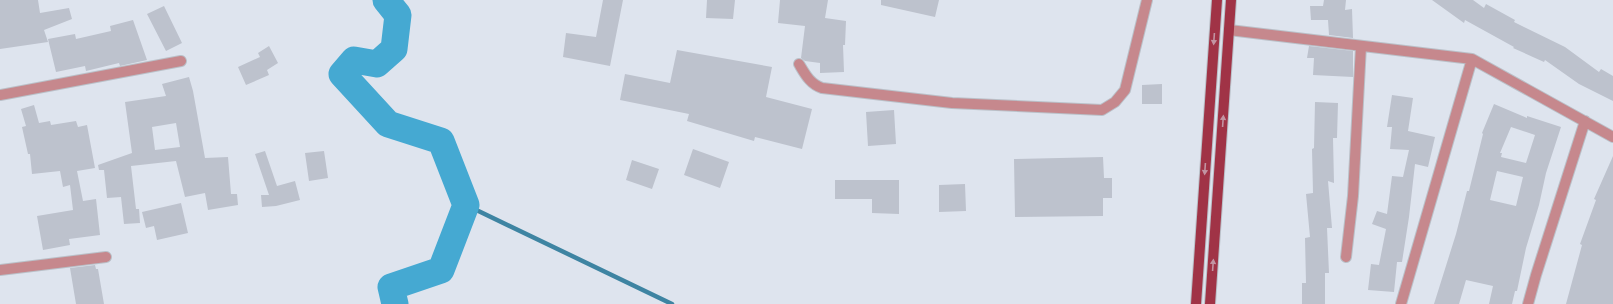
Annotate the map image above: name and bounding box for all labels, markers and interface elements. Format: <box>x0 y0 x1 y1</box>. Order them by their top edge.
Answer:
one-way arrow <box>1211 33 1218 45</box>
one-way arrow <box>1219 115 1226 127</box>
one-way arrow <box>1202 163 1209 175</box>
one-way arrow <box>1209 259 1216 271</box>

